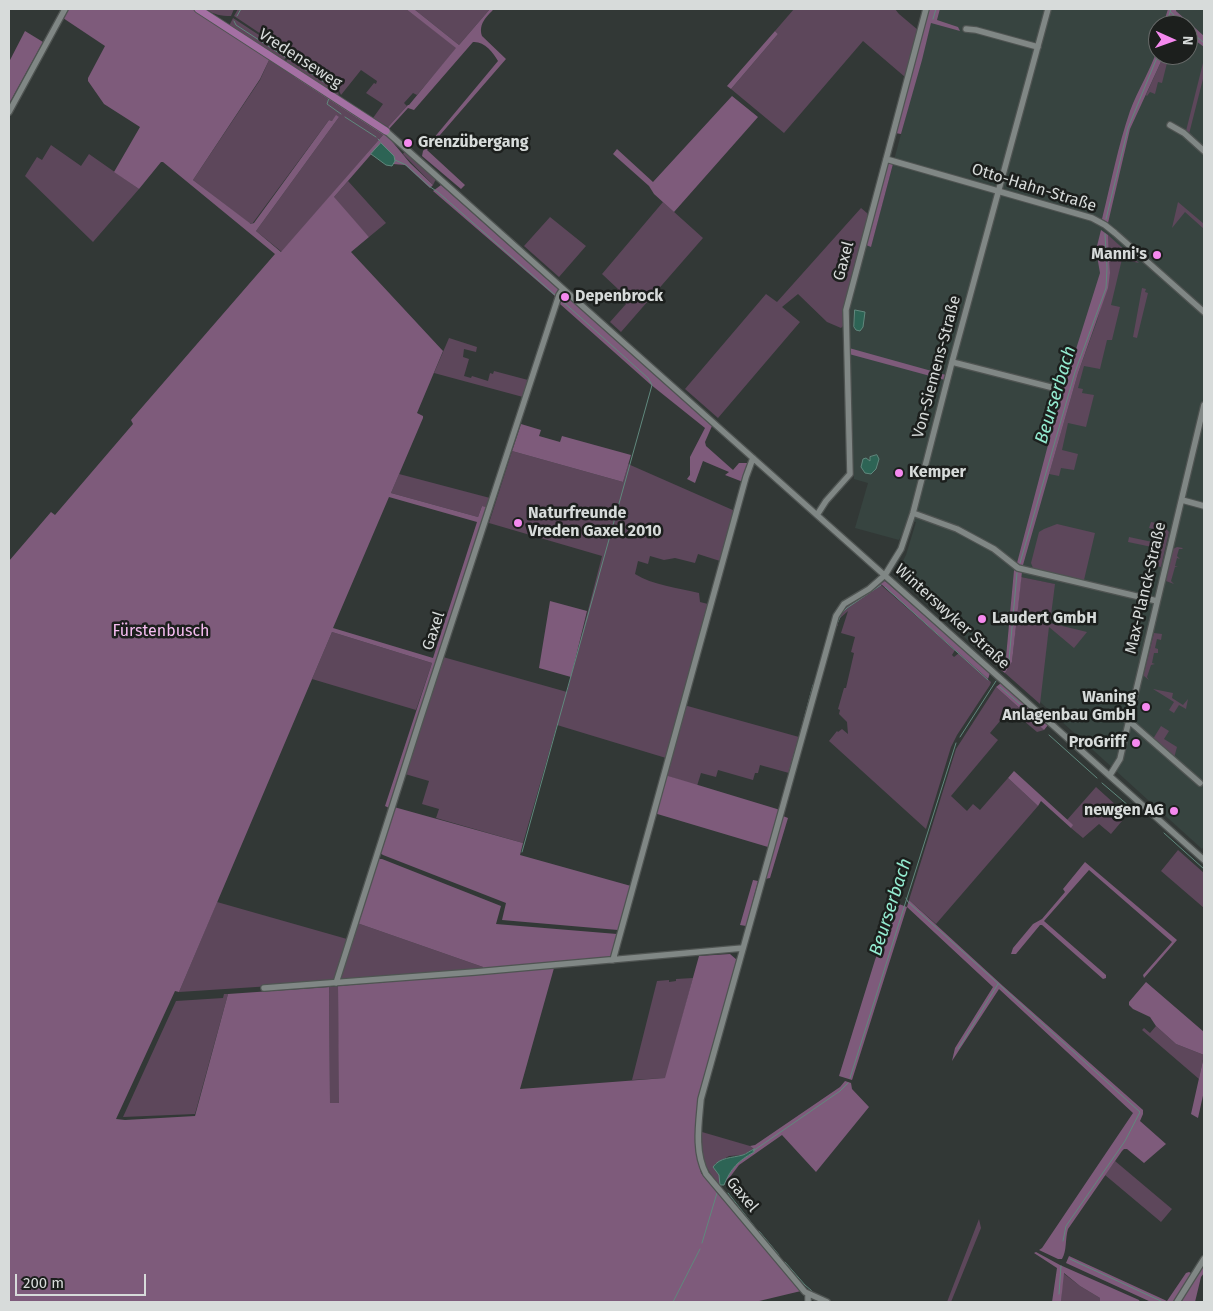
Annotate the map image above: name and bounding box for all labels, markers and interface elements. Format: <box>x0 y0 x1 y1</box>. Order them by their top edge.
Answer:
north arrow <box>1148 15 1198 65</box>
street label: Vredenseweg <box>255 25 345 93</box>
text: N <box>1179 36 1196 45</box>
place label: Grenzübergang <box>418 133 529 153</box>
marker: Grenzübergang <box>402 137 414 149</box>
street label: Otto-Hahn-Straße <box>969 160 1099 216</box>
street label: Gaxel <box>830 239 858 283</box>
place label: Manni's <box>1091 245 1147 265</box>
marker: Manni's <box>1151 249 1163 261</box>
place label: Depenbrock <box>575 287 663 307</box>
marker: Depenbrock <box>559 291 571 303</box>
street label: Von-Siemens-Straße <box>909 294 965 440</box>
water label: Beurserbach <box>1031 343 1081 447</box>
place label: Kemper <box>909 463 966 483</box>
marker: Kemper <box>893 467 905 479</box>
place label: Naturfreunde Vreden Gaxel 2010 <box>528 504 662 542</box>
marker: Naturfreunde Vreden Gaxel 2010 <box>512 517 524 529</box>
street label: Max-Planck-Straße <box>1121 520 1171 656</box>
street label: Winterswyker Straße <box>891 560 1013 674</box>
street label: Gaxel <box>419 609 449 653</box>
place label: Laudert GmbH <box>992 609 1097 629</box>
marker: Laudert GmbH <box>976 613 988 625</box>
park label: Fürstenbusch <box>113 622 209 642</box>
place label: Waning Anlagenbau GmbH <box>1002 688 1136 726</box>
marker: Waning Anlagenbau GmbH <box>1140 701 1152 713</box>
place label: ProGriff <box>1069 733 1126 753</box>
marker: ProGriff <box>1130 737 1142 749</box>
place label: newgen AG <box>1084 801 1164 821</box>
marker: newgen AG <box>1168 805 1180 817</box>
water label: Beurserbach <box>865 856 917 958</box>
street label: Gaxel <box>722 1174 762 1216</box>
scale bar <box>18 1264 149 1296</box>
text: 200 m <box>23 1274 64 1292</box>

